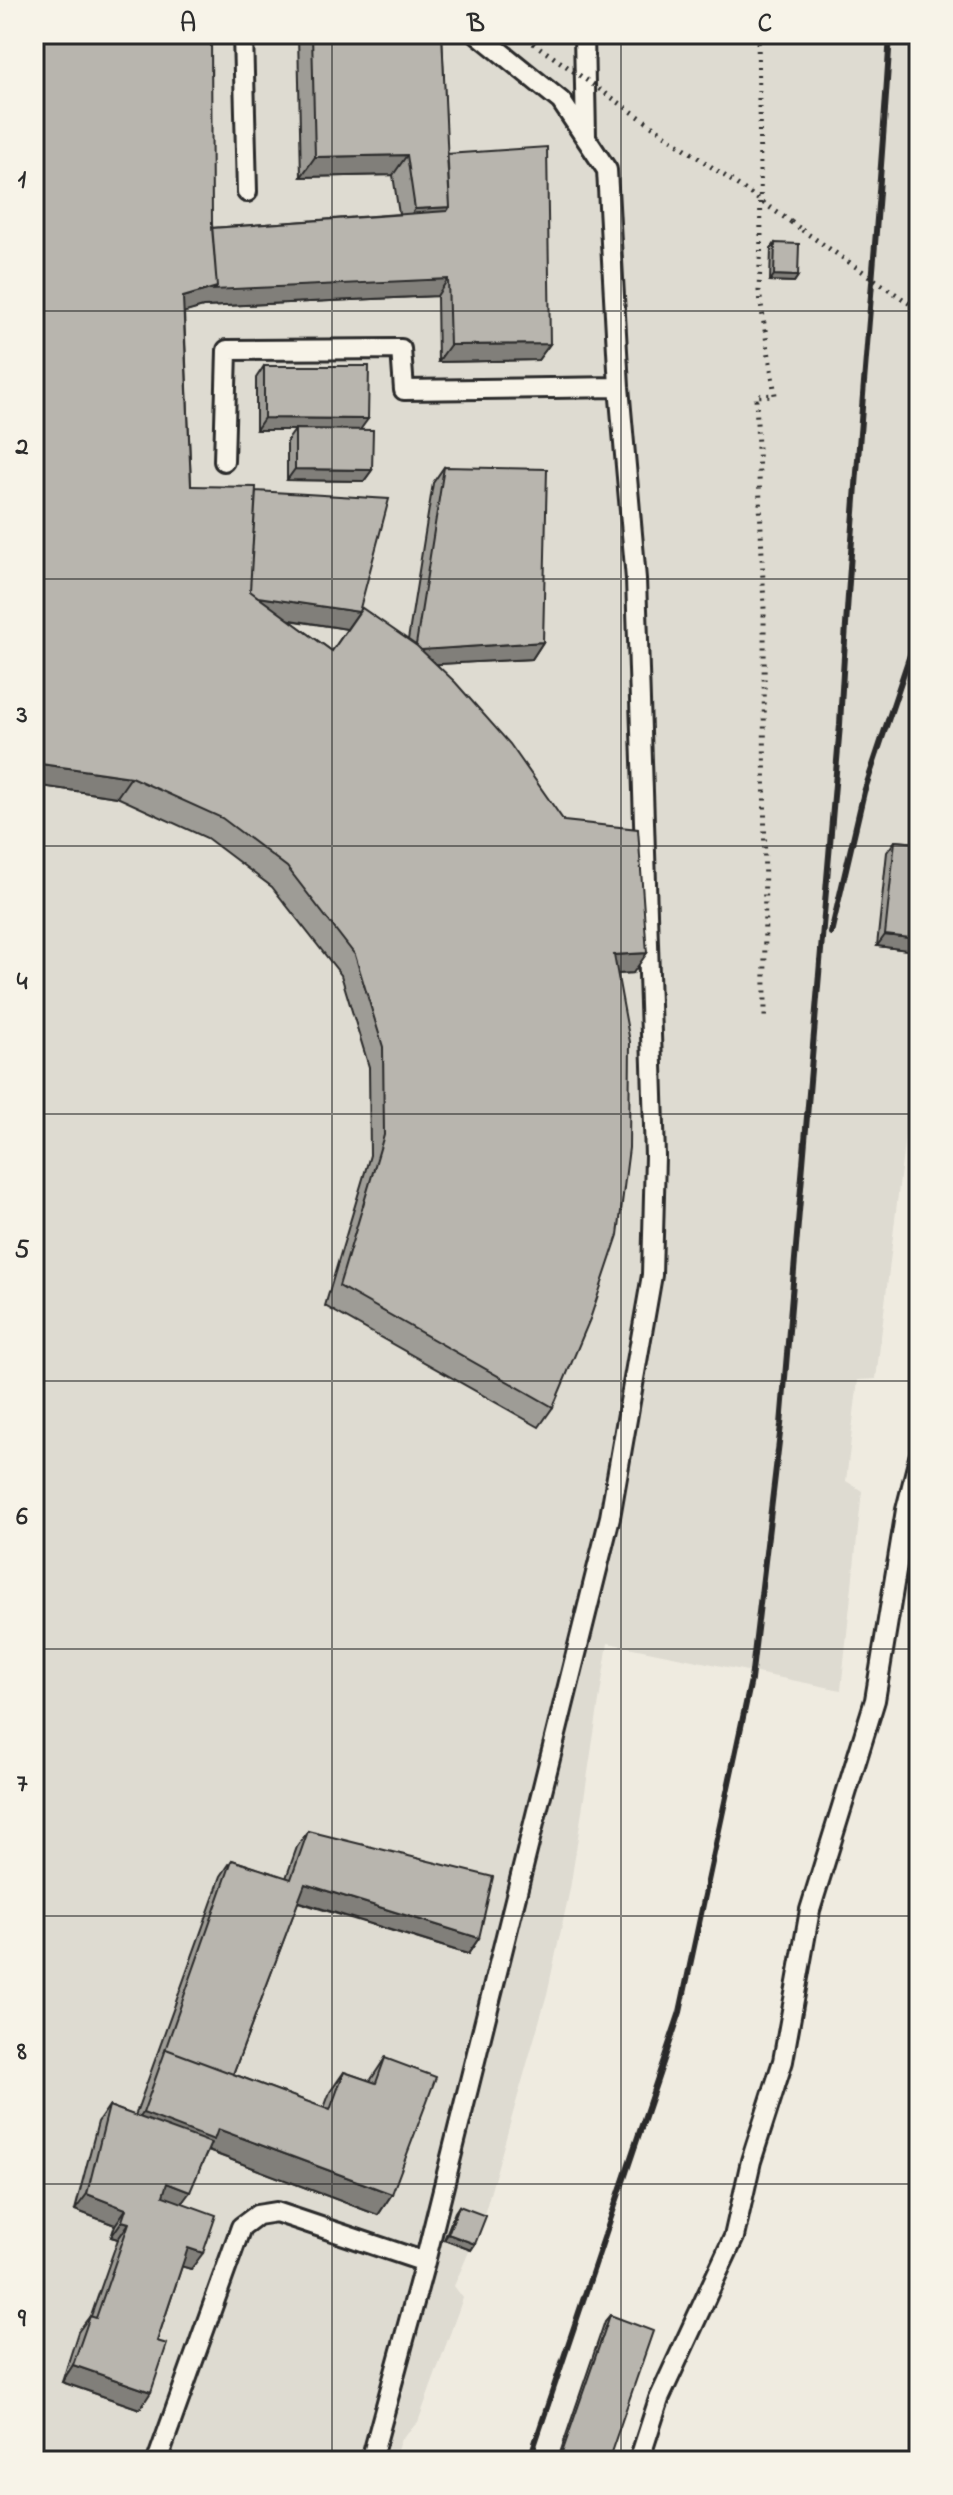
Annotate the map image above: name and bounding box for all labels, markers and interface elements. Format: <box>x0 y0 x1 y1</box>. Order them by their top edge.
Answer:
text: A <box>180 6 196 44</box>
text: B <box>466 6 485 44</box>
text: C <box>758 6 772 44</box>
text: 1 <box>18 162 27 200</box>
text: 2 <box>15 429 29 467</box>
text: 3 <box>16 697 28 735</box>
text: 4 <box>17 964 28 1002</box>
text: 5 <box>15 1232 30 1270</box>
text: 6 <box>16 1499 28 1537</box>
text: 7 <box>17 1766 28 1804</box>
text: 8 <box>16 2034 27 2072</box>
text: 9 <box>17 2301 27 2339</box>

